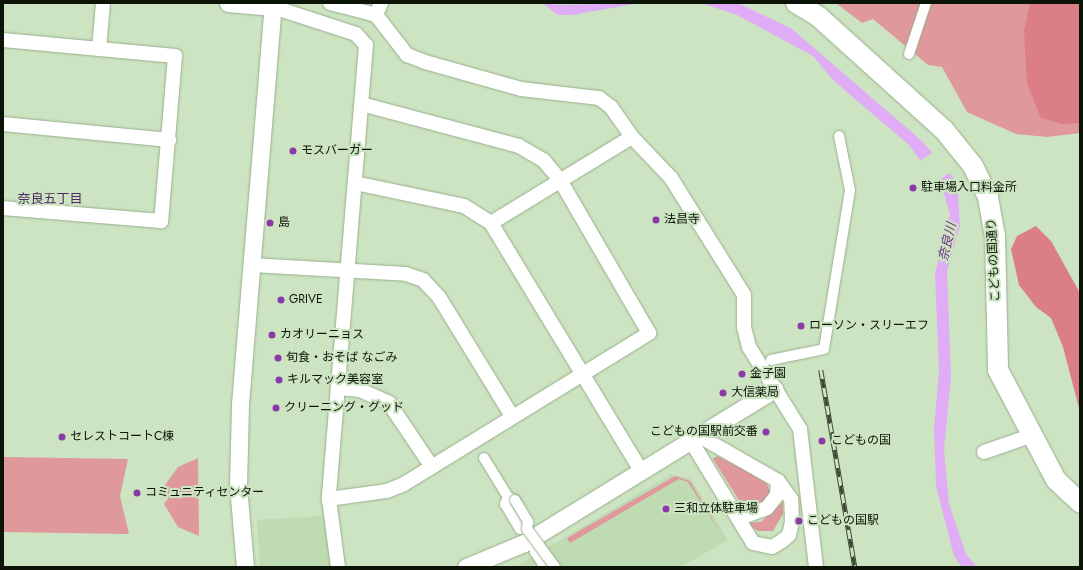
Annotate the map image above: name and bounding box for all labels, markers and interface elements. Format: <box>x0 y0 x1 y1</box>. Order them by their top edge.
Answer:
place label: モスバーガー <box>301 144 373 158</box>
marker: モスバーガー <box>288 146 298 156</box>
place label: 駐車場入口料金所 <box>921 181 1017 195</box>
marker: 駐車場入口料金所 <box>908 183 918 193</box>
district label: 奈良五丁目 <box>18 191 82 207</box>
place label: 法昌寺 <box>664 213 700 227</box>
marker: 法昌寺 <box>651 215 661 225</box>
place label: 島 <box>278 216 290 230</box>
marker: 島 <box>265 218 275 228</box>
street label: こどもの国通り <box>985 218 1003 302</box>
water label: 奈良川 <box>936 221 960 263</box>
place label: GRIVE <box>289 293 322 307</box>
marker: GRIVE <box>276 295 286 305</box>
place label: ローソン・スリーエフ <box>809 319 929 333</box>
marker: ローソン・スリーエフ <box>796 321 806 331</box>
place label: カオリーニョス <box>280 328 364 342</box>
marker: カオリーニョス <box>267 330 277 340</box>
place label: 旬食・おそば なごみ <box>286 351 398 365</box>
marker: 旬食・おそば なごみ <box>273 353 283 363</box>
place label: 金子園 <box>750 367 786 381</box>
marker: 金子園 <box>737 369 747 379</box>
place label: キルマック美容室 <box>287 373 383 387</box>
marker: キルマック美容室 <box>274 375 284 385</box>
place label: 大信薬局 <box>731 386 779 400</box>
marker: 大信薬局 <box>718 388 728 398</box>
place label: クリーニング・グッド <box>284 401 404 415</box>
marker: クリーニング・グッド <box>271 403 281 413</box>
place label: こどもの国駅前交番 <box>650 425 758 439</box>
marker: こどもの国駅前交番 <box>761 427 771 437</box>
place label: セレストコートC棟 <box>70 430 174 444</box>
marker: セレストコートC棟 <box>57 432 67 442</box>
place label: こどもの国 <box>831 434 891 448</box>
marker: こどもの国 <box>816 435 828 447</box>
place label: コミュニティセンター <box>145 486 265 500</box>
marker: コミュニティセンター <box>132 488 142 498</box>
place label: 三和立体駐車場 <box>674 502 758 516</box>
marker: 三和立体駐車場 <box>661 504 671 514</box>
place label: こどもの国駅 <box>807 514 879 528</box>
marker: こどもの国駅 <box>794 516 804 526</box>

